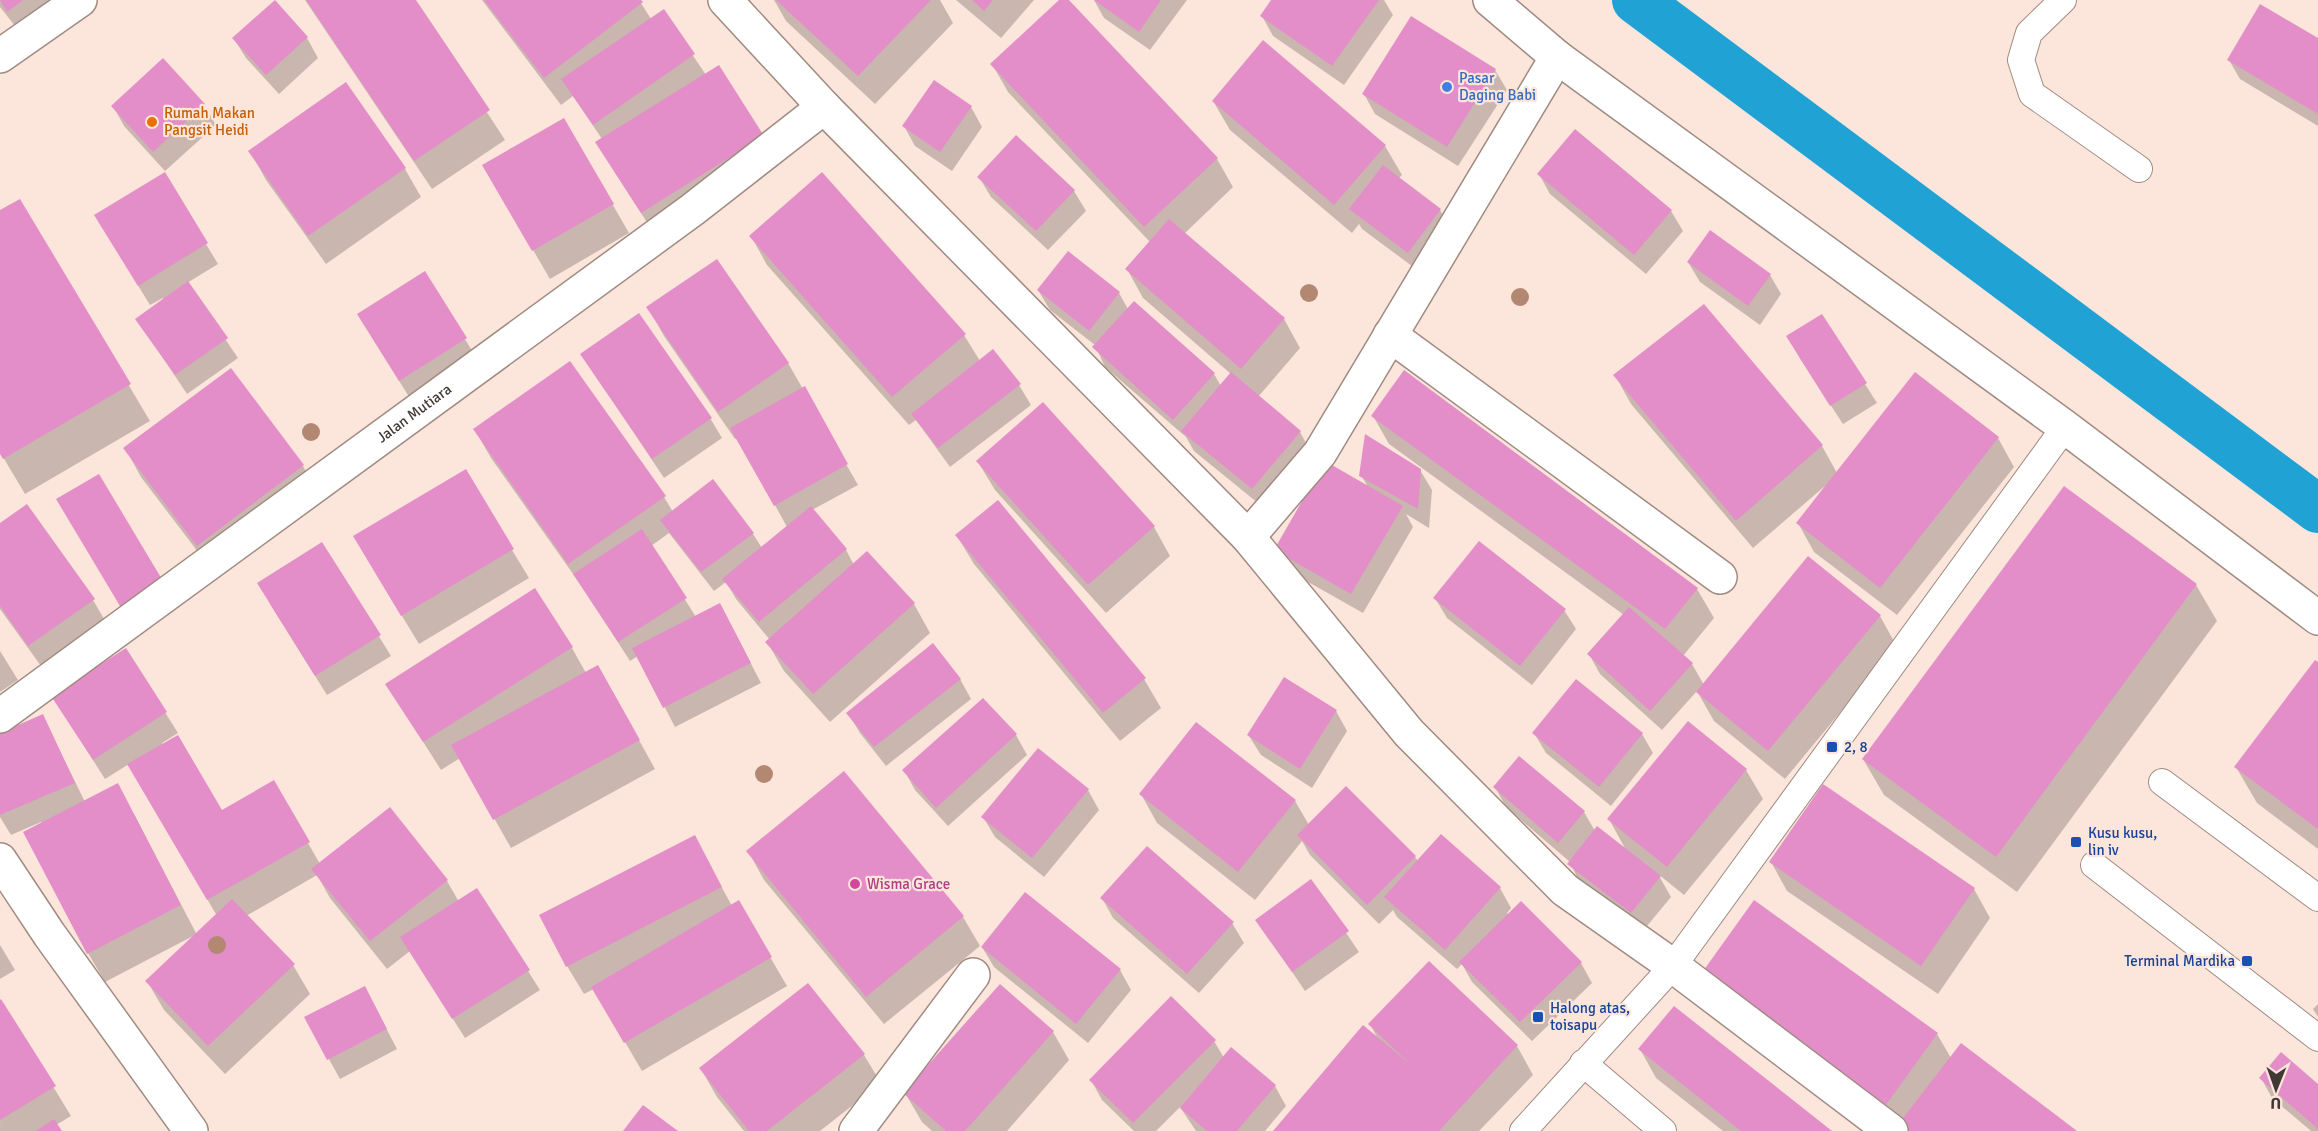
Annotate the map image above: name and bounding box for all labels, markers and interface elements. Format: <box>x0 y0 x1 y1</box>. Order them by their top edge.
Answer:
place label: Pasar Daging Babi <box>1459 69 1536 104</box>
marker: Pasar Daging Babi <box>1440 80 1454 94</box>
place label: Rumah Makan Pangsit Heidi <box>164 104 255 139</box>
marker: Rumah Makan Pangsit Heidi <box>145 115 159 129</box>
street label: Jalan Mutiara <box>373 380 455 446</box>
place label: 2, 8 <box>1844 738 1868 756</box>
marker: 2, 8 <box>1825 740 1839 754</box>
place label: Kusu kusu, lin iv <box>2088 824 2157 859</box>
marker: Kusu kusu, lin iv <box>2069 835 2083 849</box>
place label: Wisma Grace <box>867 875 950 893</box>
marker: Wisma Grace <box>848 877 862 891</box>
place label: Terminal Mardika <box>2124 952 2235 970</box>
marker: Terminal Mardika <box>2240 954 2254 968</box>
place label: Halong atas, toisapu <box>1550 999 1630 1034</box>
marker: Halong atas, toisapu <box>1531 1010 1545 1024</box>
north arrow <box>2246 1059 2306 1119</box>
text: U <box>2270 1093 2281 1113</box>

